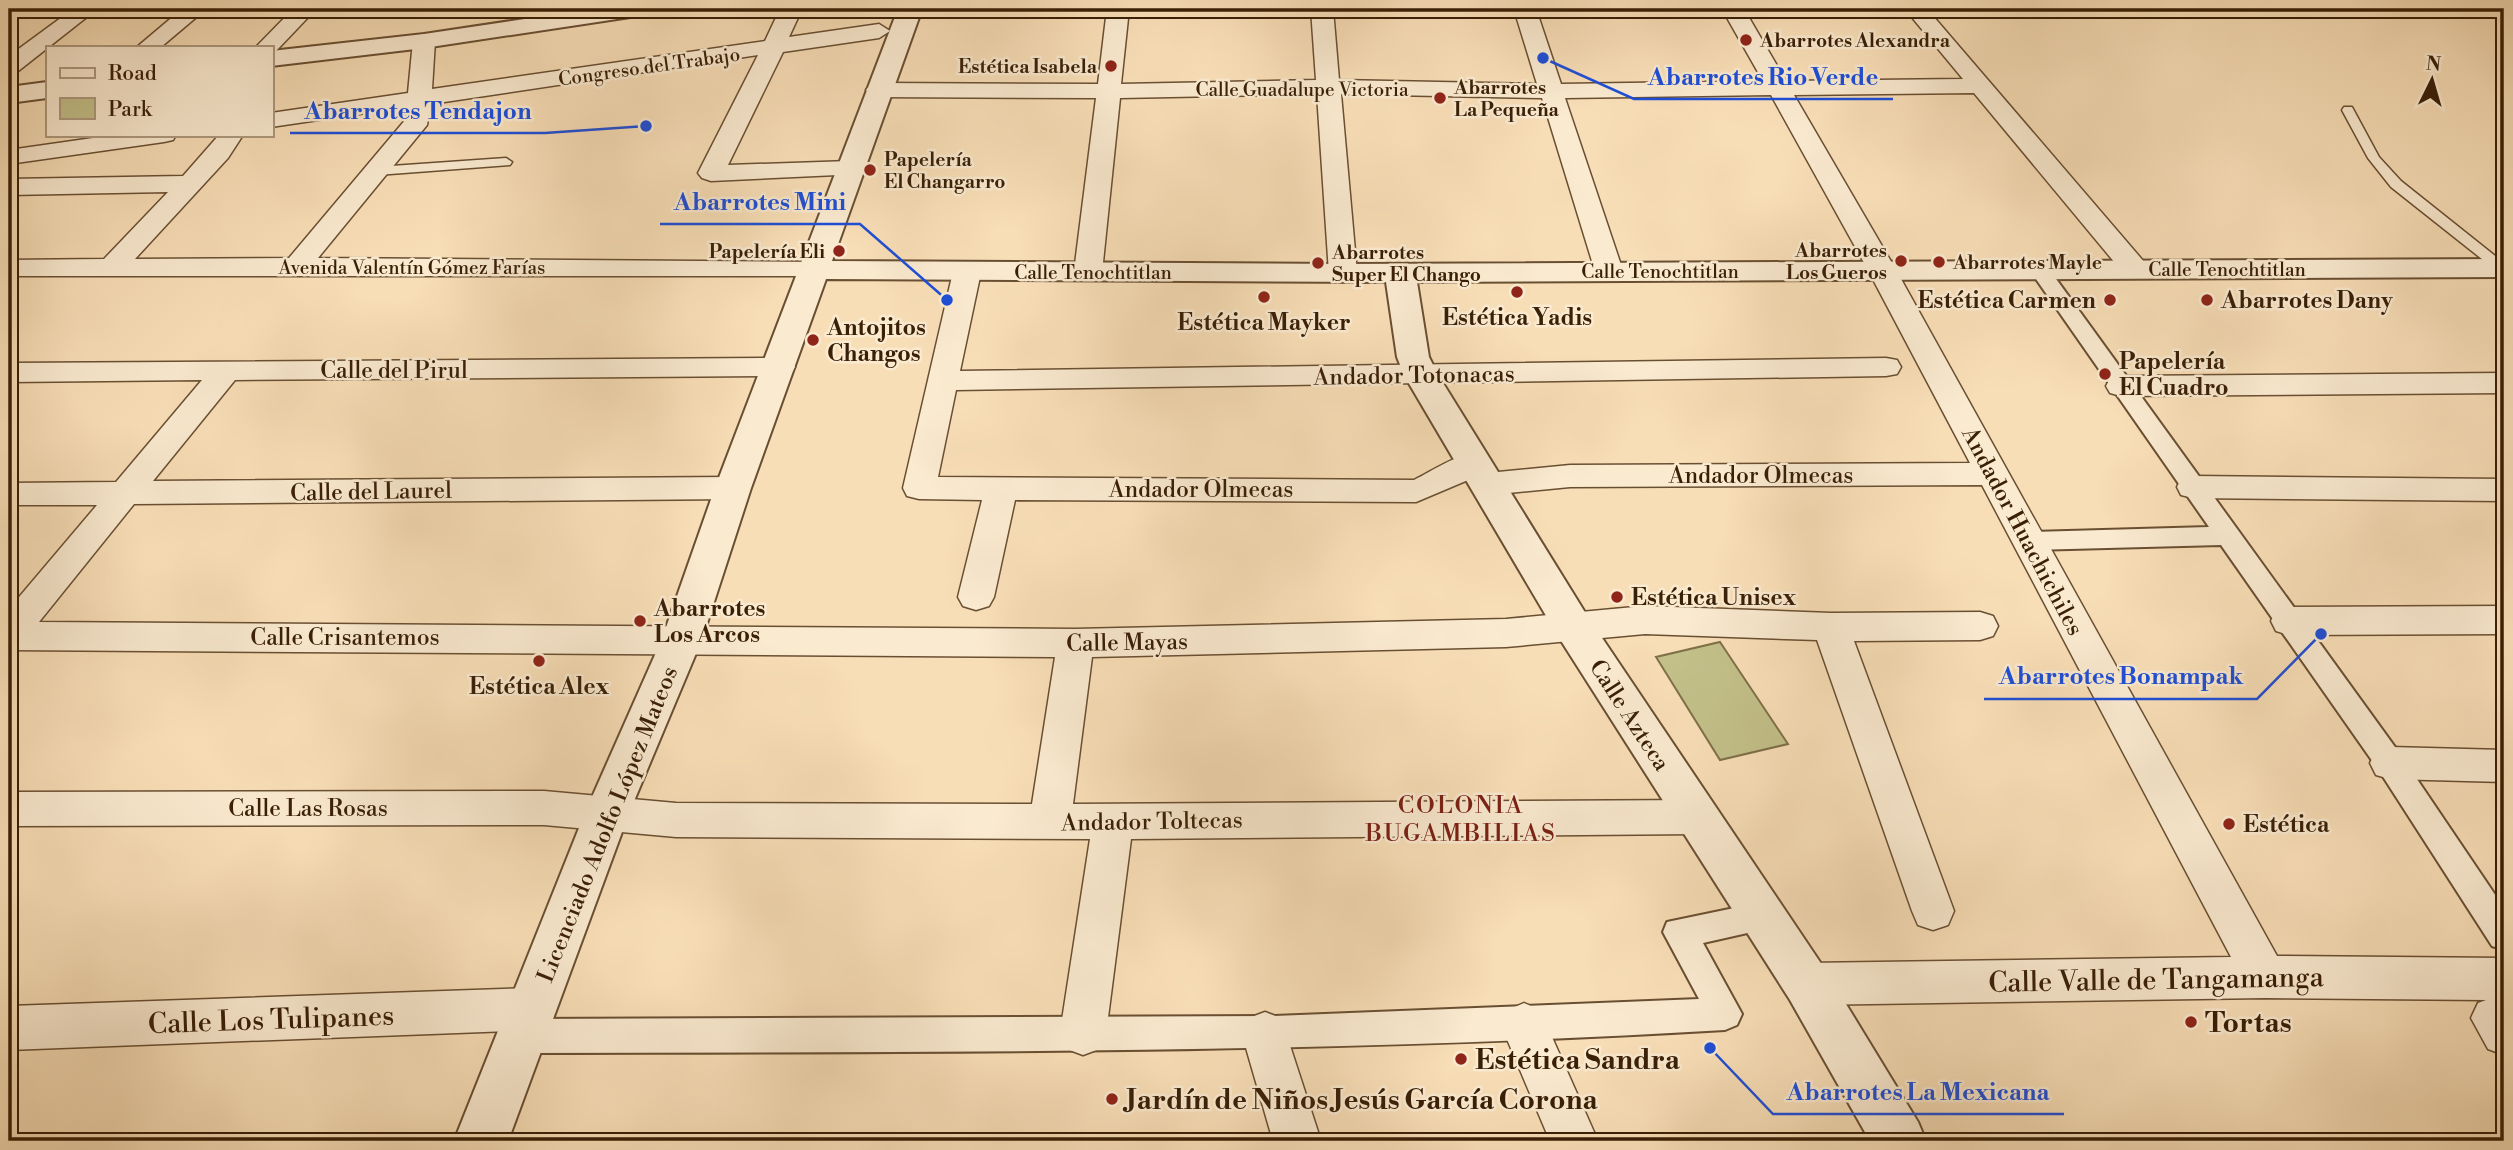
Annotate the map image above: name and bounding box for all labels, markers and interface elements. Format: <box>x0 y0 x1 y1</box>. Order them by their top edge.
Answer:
place label: Abarrotes Alexandra <box>1759 29 1951 53</box>
marker: Abarrotes Alexandra <box>1738 32 1754 48</box>
street label: Congreso del Trabajo <box>557 42 742 92</box>
legend <box>46 46 273 136</box>
north arrow <box>2398 46 2468 116</box>
text: N <box>2425 51 2442 77</box>
callout: Abarrotes Rio Verde <box>1634 54 1893 99</box>
place label: Estética Isabela <box>958 55 1098 79</box>
marker: Estética Isabela <box>1103 58 1119 74</box>
text: Road <box>108 61 157 87</box>
text: Abarrotes Rio Verde <box>1647 63 1878 93</box>
place label: Abarrotes La Pequeña <box>1453 76 1560 122</box>
street label: Calle Guadalupe Victoria <box>1195 78 1409 102</box>
callout: Abarrotes Tendajon <box>290 88 545 133</box>
marker: Abarrotes La Pequeña <box>1432 90 1448 106</box>
text: Park <box>108 97 153 123</box>
text: Abarrotes Tendajon <box>303 97 532 127</box>
place label: Papelería El Changarro <box>884 148 1006 194</box>
marker: Papelería El Changarro <box>862 162 878 178</box>
callout: Abarrotes Mini <box>660 179 860 224</box>
text: Abarrotes Mini <box>673 188 847 218</box>
place label: Abarrotes Los Gueros <box>1786 239 1887 285</box>
place label: Papelería Eli <box>709 240 825 264</box>
place label: Abarrotes Super El Chango <box>1331 241 1481 287</box>
marker: Papelería Eli <box>831 243 847 259</box>
place label: Abarrotes Mayle <box>1952 251 2102 275</box>
marker: Abarrotes Los Gueros <box>1893 253 1909 269</box>
marker: Abarrotes Mayle <box>1931 254 1947 270</box>
marker: Abarrotes Super El Chango <box>1310 255 1326 271</box>
street label: Avenida Valentín Gómez Farías <box>278 256 545 280</box>
street label: Calle Tenochtitlan <box>2148 258 2306 282</box>
street label: Calle Tenochtitlan <box>1581 260 1739 284</box>
street label: Calle Tenochtitlan <box>1014 261 1172 285</box>
marker: Estética Yadis <box>1509 284 1525 300</box>
place label: Estética Carmen <box>1918 287 2096 315</box>
place label: Abarrotes Dany <box>2220 287 2393 315</box>
marker: Estética Mayker <box>1256 289 1272 305</box>
marker: Estética Carmen <box>2102 292 2118 308</box>
marker: Abarrotes Dany <box>2199 292 2215 308</box>
place label: Estética Yadis <box>1442 304 1592 332</box>
place label: Estética Mayker <box>1177 309 1351 337</box>
place label: Antojitos Changos <box>826 314 926 368</box>
marker: Antojitos Changos <box>805 332 821 348</box>
place label: Papelería El Cuadro <box>2119 348 2229 402</box>
street label: Calle del Pirul <box>320 357 468 385</box>
street label: Andador Totonacas <box>1312 360 1515 392</box>
marker: Papelería El Cuadro <box>2097 366 2113 382</box>
street label: Andador Huachichiles <box>1955 422 2089 640</box>
street label: Andador Olmecas <box>1668 462 1853 490</box>
street label: Andador Olmecas <box>1108 476 1293 504</box>
street label: Calle del Laurel <box>290 477 452 507</box>
place label: Estética Unisex <box>1631 584 1797 612</box>
marker: Estética Unisex <box>1609 589 1625 605</box>
place label: Abarrotes Los Arcos <box>653 595 766 649</box>
marker: Abarrotes Los Arcos <box>632 613 648 629</box>
street label: Calle Crisantemos <box>250 624 440 652</box>
street label: Calle Mayas <box>1066 628 1188 658</box>
marker: Estética Alex <box>531 653 547 669</box>
callout: Abarrotes Bonampak <box>1984 654 2257 699</box>
street label: Calle Azteca <box>1583 655 1676 777</box>
street label: Licenciado Adolfo López Mateos <box>532 662 684 987</box>
text: Abarrotes Bonampak <box>1998 662 2244 692</box>
place label: Estética Alex <box>469 673 610 701</box>
district label: COLONIA BUGAMBILIAS <box>1364 791 1557 849</box>
street label: Calle Las Rosas <box>228 795 388 823</box>
street label: Andador Toltecas <box>1060 806 1243 838</box>
place label: Estética <box>2243 811 2330 839</box>
marker: Estética <box>2221 816 2237 832</box>
street label: Calle Valle de Tangamanga <box>1988 960 2325 1001</box>
street label: Calle Los Tulipanes <box>147 999 395 1042</box>
place label: Tortas <box>2205 1006 2292 1041</box>
marker: Tortas <box>2183 1014 2199 1030</box>
place label: Estética Sandra <box>1475 1043 1681 1078</box>
marker: Estética Sandra <box>1453 1051 1469 1067</box>
callout: Abarrotes La Mexicana <box>1773 1069 2064 1114</box>
text: Abarrotes La Mexicana <box>1785 1078 2051 1108</box>
place label: Jardín de Niños Jesús García Corona <box>1122 1083 1599 1118</box>
marker: Jardín de Niños Jesús García Corona <box>1104 1091 1120 1107</box>

